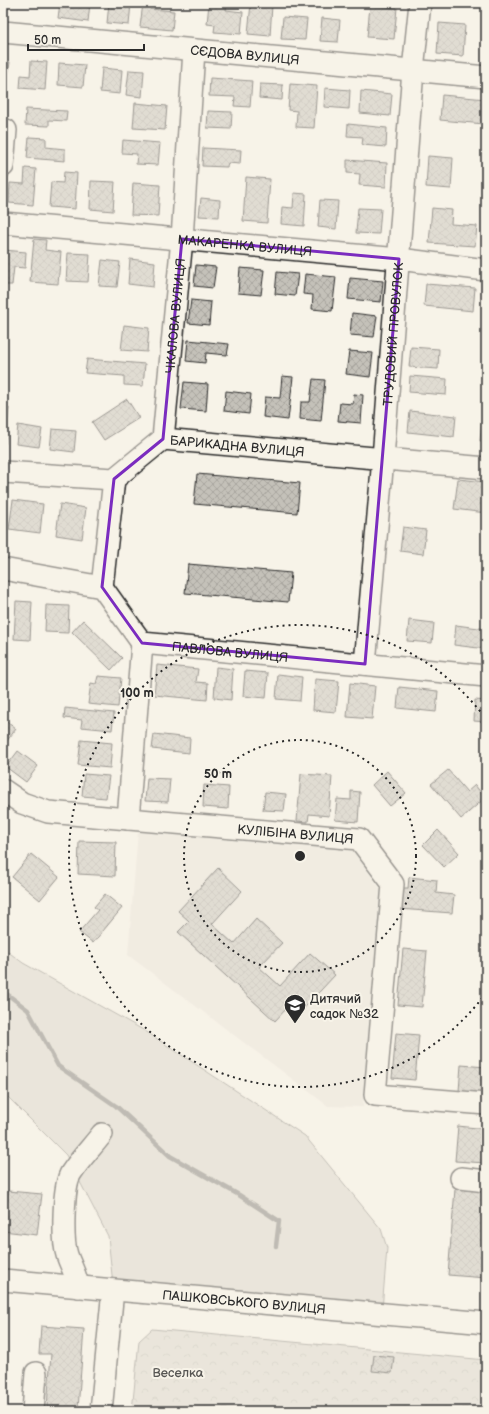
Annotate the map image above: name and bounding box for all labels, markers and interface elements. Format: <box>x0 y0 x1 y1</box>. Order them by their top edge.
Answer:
scale bar <box>28 26 144 52</box>
text: 50 m <box>34 33 61 48</box>
street label: СЄДОВА ВУЛИЦЯ <box>190 42 300 69</box>
street label: МАКАРЕНКА ВУЛИЦЯ <box>177 232 313 260</box>
street label: ЧКАЛОВА ВУЛИЦЯ <box>162 257 189 374</box>
street label: ТРУДОВИЙ ПРОВУЛОК <box>380 261 407 407</box>
street label: БАРИКАДНА ВУЛИЦЯ <box>169 433 305 461</box>
street label: ПАВЛОВА ВУЛИЦЯ <box>171 639 289 666</box>
text: 100 m <box>120 686 154 701</box>
text: 50 m <box>204 767 232 782</box>
street label: КУЛІБІНА ВУЛИЦЯ <box>237 821 354 847</box>
centre of rings <box>293 849 307 863</box>
place label: Дитячий садок №32 <box>310 991 379 1022</box>
school or university icon: Дитячий садок №32 <box>282 992 308 1025</box>
street label: ПАШКОВСЬКОГО ВУЛИЦЯ <box>162 1287 326 1318</box>
park label: Веселка <box>153 1365 204 1381</box>

